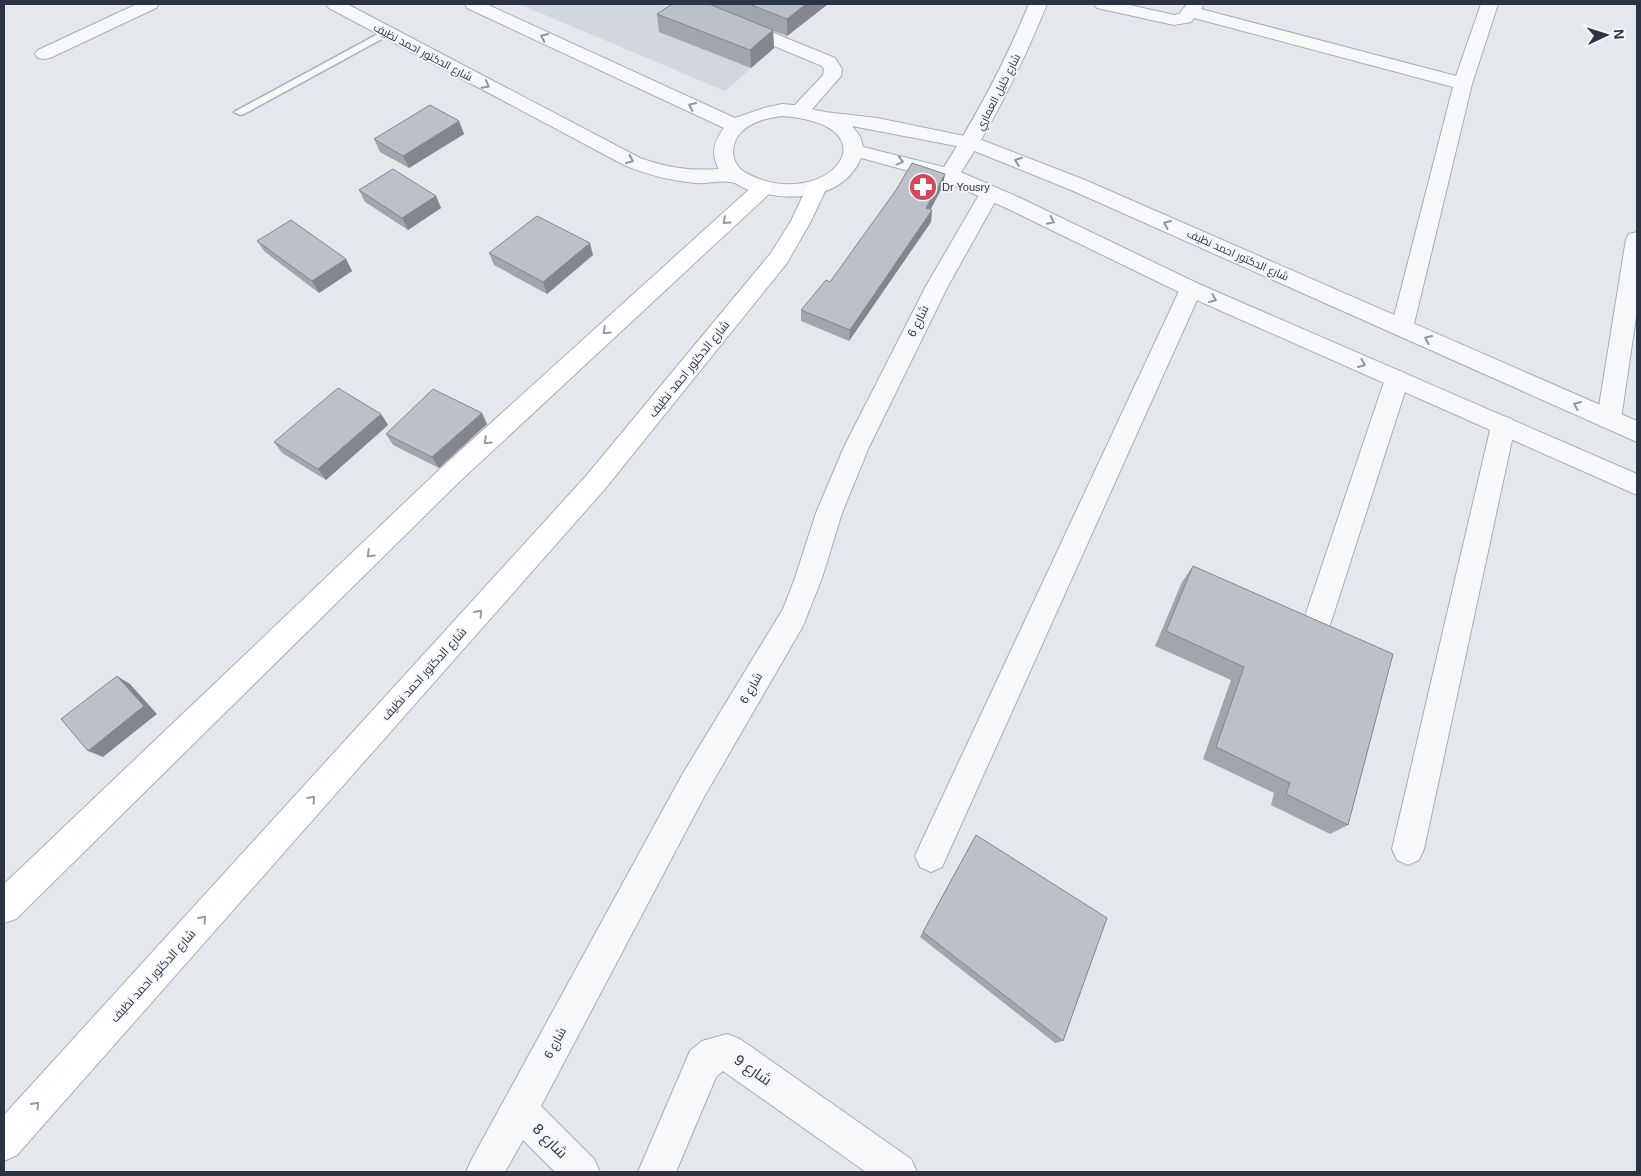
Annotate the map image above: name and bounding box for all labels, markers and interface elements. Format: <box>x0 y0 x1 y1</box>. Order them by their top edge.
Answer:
north arrow <box>1581 10 1631 60</box>
street label: شارع الدكتور احمد نظيف <box>371 21 474 85</box>
text: N <box>1611 28 1627 40</box>
one-way arrow <box>540 33 549 44</box>
street label: شارع خليل العماري <box>974 52 1025 134</box>
one-way arrow <box>480 79 489 89</box>
one-way arrow <box>688 101 697 112</box>
one-way arrow <box>625 154 634 164</box>
one-way arrow <box>896 156 904 166</box>
one-way arrow <box>1014 157 1022 167</box>
pharmacy icon: Dr Yousry <box>908 172 938 202</box>
place label: Dr Yousry <box>942 181 990 193</box>
one-way arrow <box>723 215 732 224</box>
one-way arrow <box>1046 215 1055 225</box>
one-way arrow <box>1163 220 1172 231</box>
street label: شارع الدكتور احمد نظيف <box>1184 227 1291 285</box>
one-way arrow <box>1208 292 1217 303</box>
street label: شارع 6 <box>904 303 933 339</box>
street label: شارع الدكتور احمد نظيف <box>646 318 733 421</box>
one-way arrow <box>603 325 612 334</box>
one-way arrow <box>1424 335 1433 346</box>
one-way arrow <box>1357 357 1366 368</box>
one-way arrow <box>1573 400 1582 411</box>
one-way arrow <box>484 435 493 444</box>
one-way arrow <box>366 548 375 557</box>
one-way arrow <box>473 609 482 618</box>
street label: شارع الدكتور احمد نظيف <box>379 625 470 724</box>
street label: شارع 6 <box>737 670 766 706</box>
one-way arrow <box>306 795 315 804</box>
one-way arrow <box>198 916 207 925</box>
street label: شارع الدكتور احمد نظيف <box>108 927 199 1026</box>
street label: شارع 6 <box>541 1025 570 1061</box>
street label: شارع 9 <box>730 1051 775 1091</box>
one-way arrow <box>30 1102 39 1111</box>
street label: شارع 8 <box>528 1120 571 1163</box>

